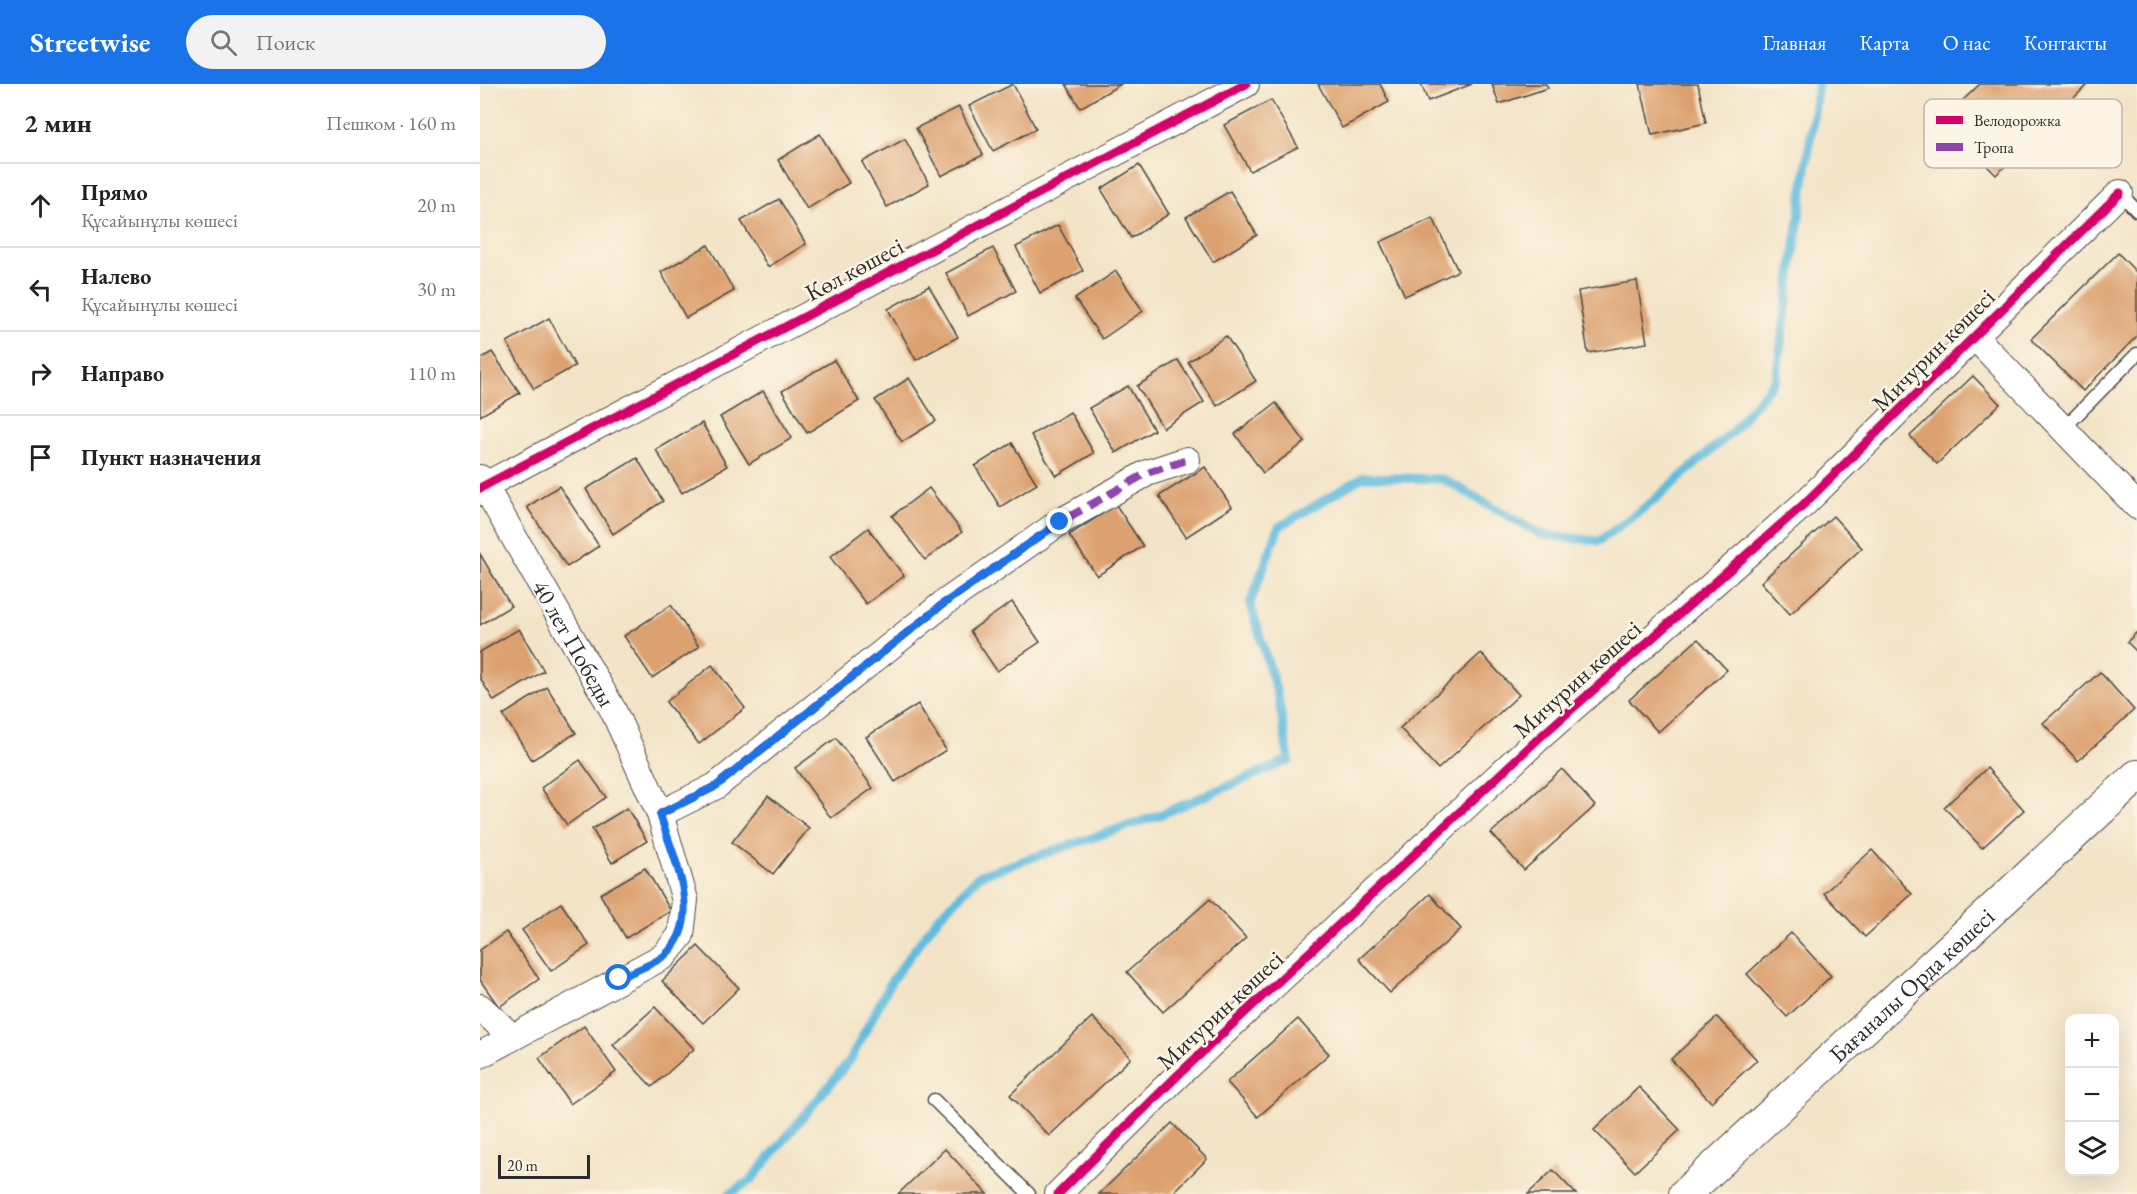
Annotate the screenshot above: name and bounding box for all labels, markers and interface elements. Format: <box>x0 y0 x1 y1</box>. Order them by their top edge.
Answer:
search box <box>186 15 606 69</box>
text: Streetwise <box>30 24 150 60</box>
icon: search <box>207 26 240 59</box>
text: Поиск <box>255 28 315 57</box>
text: Главная <box>1762 29 1826 56</box>
text: Карта <box>1859 29 1910 56</box>
text: О нас <box>1943 29 1991 56</box>
text: Контакты <box>2024 29 2107 56</box>
legend <box>1924 99 2122 168</box>
text: 2 мин <box>24 106 92 140</box>
text: Пешком · 160 m <box>326 110 456 136</box>
text: Велодорожка <box>1974 110 2061 131</box>
text: Тропа <box>1974 137 2014 158</box>
text: Прямо <box>81 178 148 207</box>
icon: ahead <box>24 189 57 222</box>
text: 20 m <box>417 192 456 218</box>
text: Құсайынұлы көшесі <box>81 207 238 233</box>
street label: Көл көшесі <box>799 230 909 308</box>
text: Налево <box>81 262 151 291</box>
icon: left <box>24 273 57 306</box>
text: 30 m <box>417 276 456 302</box>
street label: Мичурин көшесі <box>1865 282 2001 418</box>
text: Құсайынұлы көшесі <box>81 291 238 317</box>
icon: right <box>24 357 57 390</box>
text: Направо <box>81 359 164 388</box>
text: 110 m <box>408 360 456 386</box>
icon: arrive <box>24 441 57 474</box>
text: Пункт назначения <box>81 443 261 472</box>
route end <box>1046 508 1072 534</box>
street label: 40 лет Победы <box>526 574 623 712</box>
street label: Мичурин көшесі <box>1506 613 1648 745</box>
street label: Бағаналы Орда көшесі <box>1822 901 2001 1069</box>
street label: Мичурин көшесі <box>1150 943 1290 1077</box>
route start <box>605 964 631 990</box>
map controls <box>2065 1014 2119 1176</box>
button: + <box>2065 1014 2119 1068</box>
button: − <box>2065 1068 2119 1122</box>
button: layers <box>2065 1122 2119 1176</box>
scale bar <box>498 1152 590 1180</box>
text: 20 m <box>507 1155 538 1176</box>

